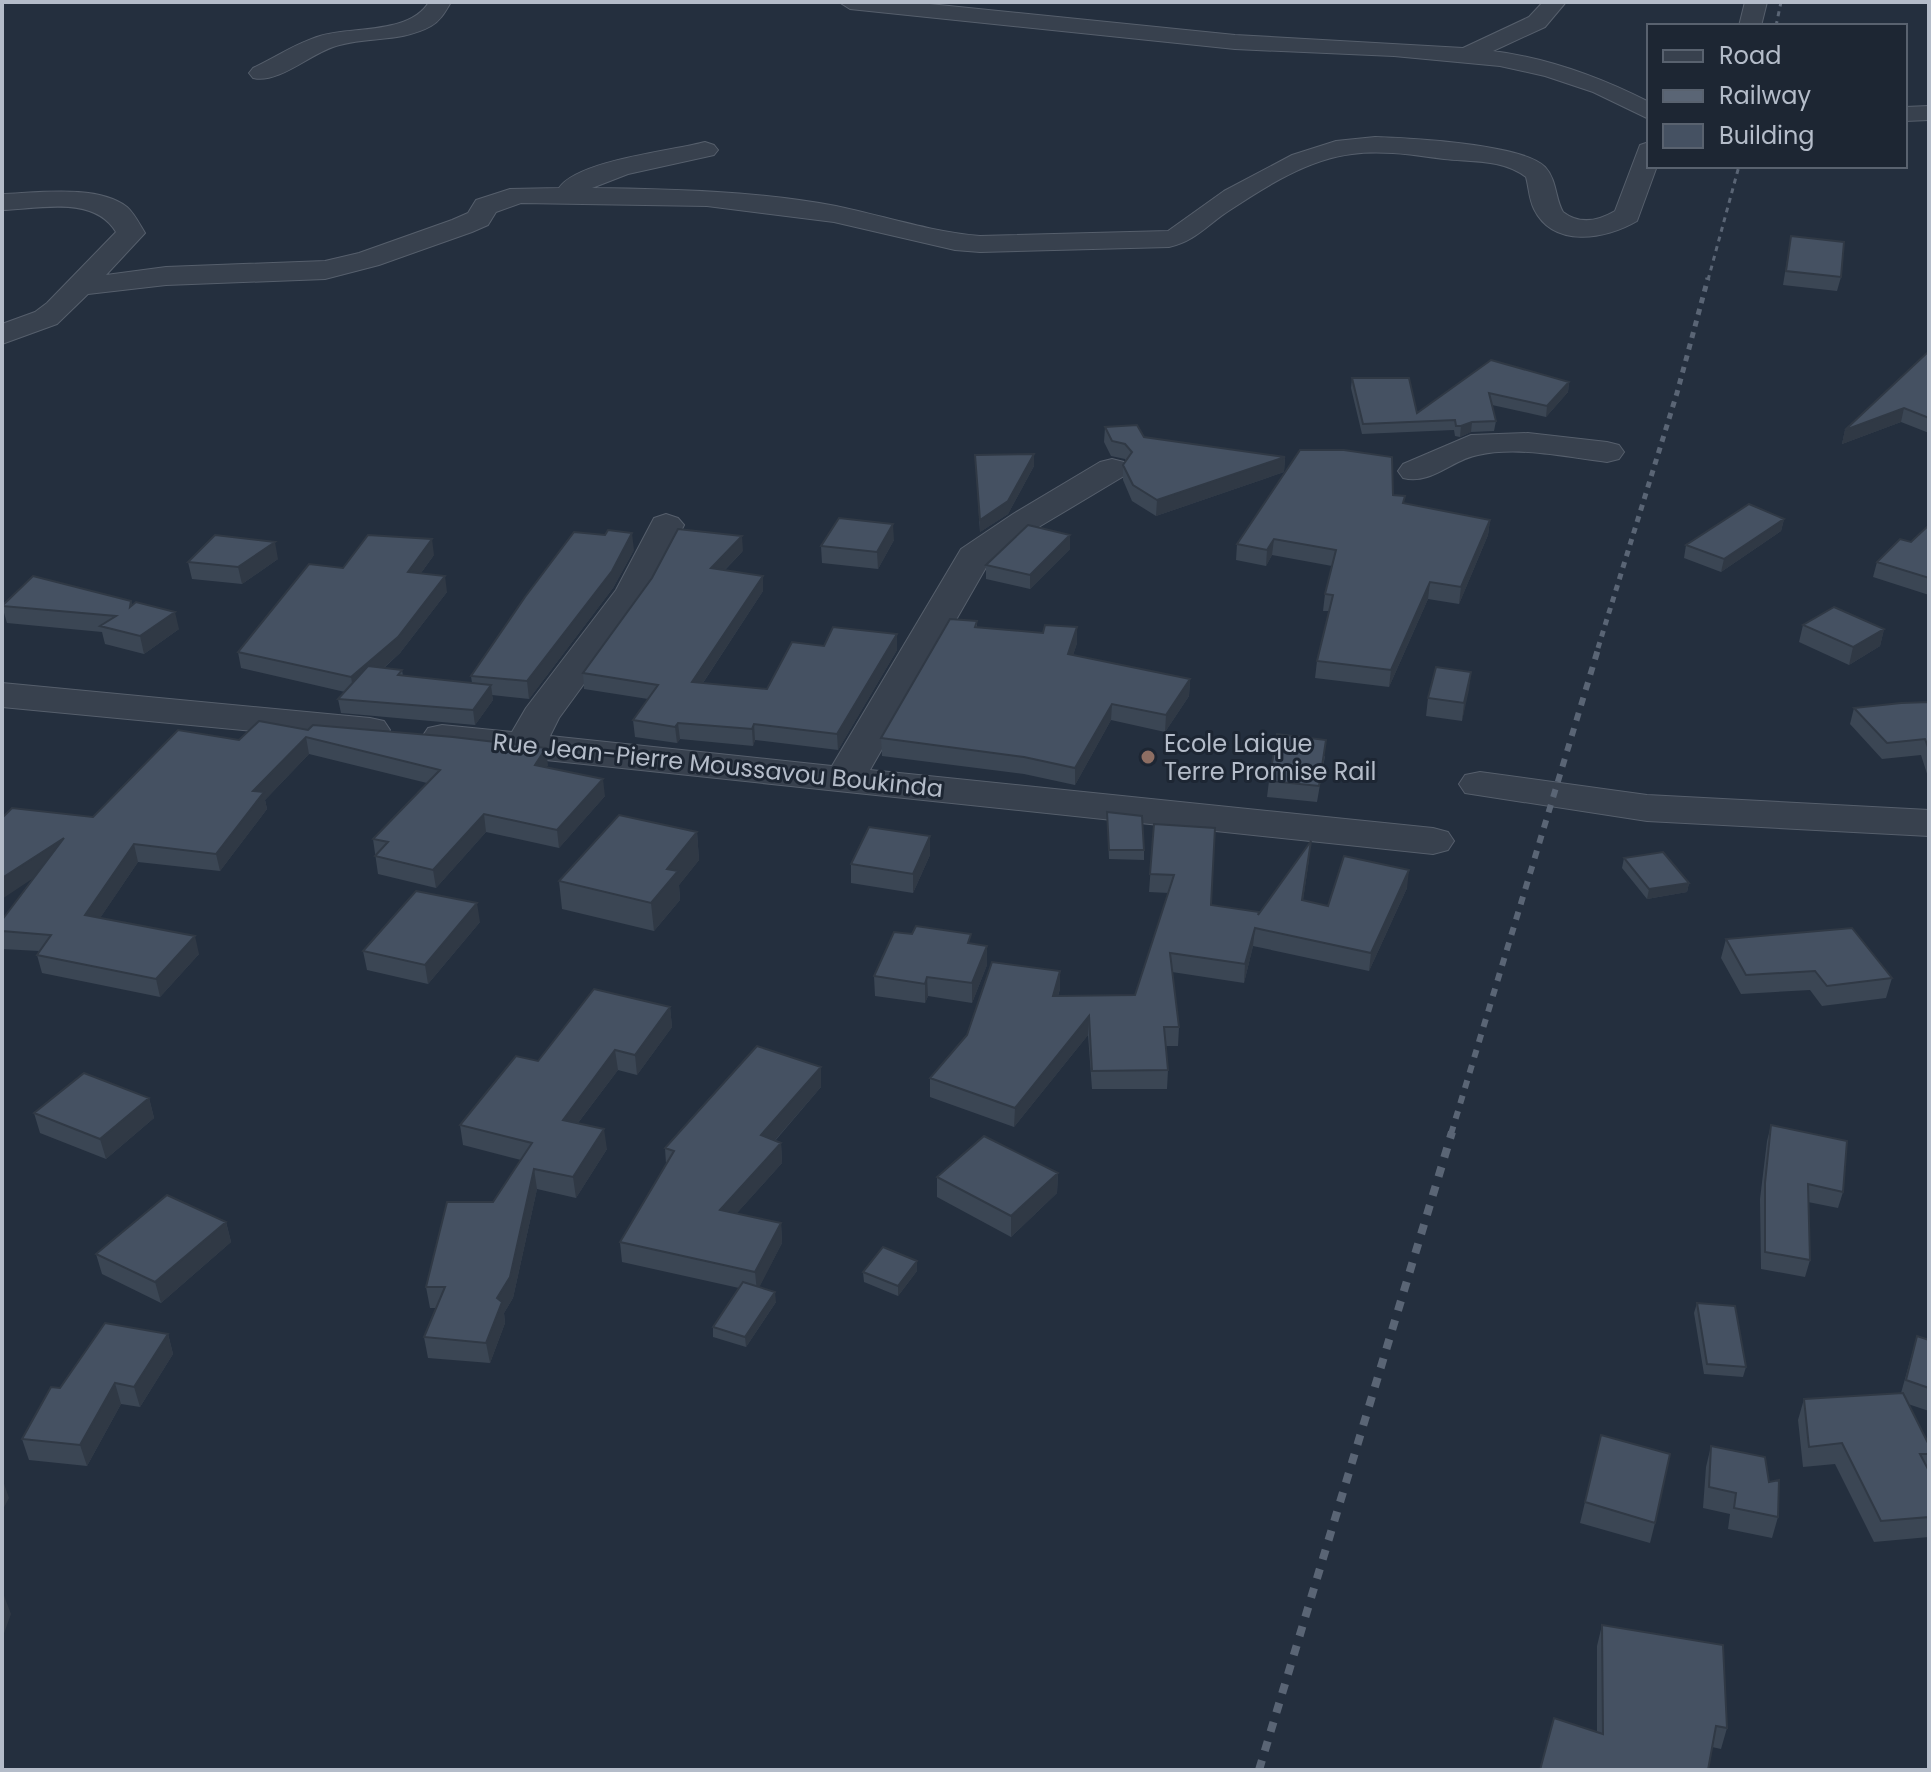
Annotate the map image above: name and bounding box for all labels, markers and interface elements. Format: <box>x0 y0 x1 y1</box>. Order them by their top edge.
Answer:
legend <box>1647 24 1907 168</box>
text: Road <box>1719 39 1781 72</box>
text: Railway <box>1719 79 1812 112</box>
text: Building <box>1719 119 1815 152</box>
street label: Rue Jean-Pierre Moussavou Boukinda <box>491 725 945 805</box>
place label: Ecole Laique Terre Promise Rail <box>1164 727 1376 788</box>
marker: Ecole Laique Terre Promise Rail <box>1139 748 1157 766</box>

